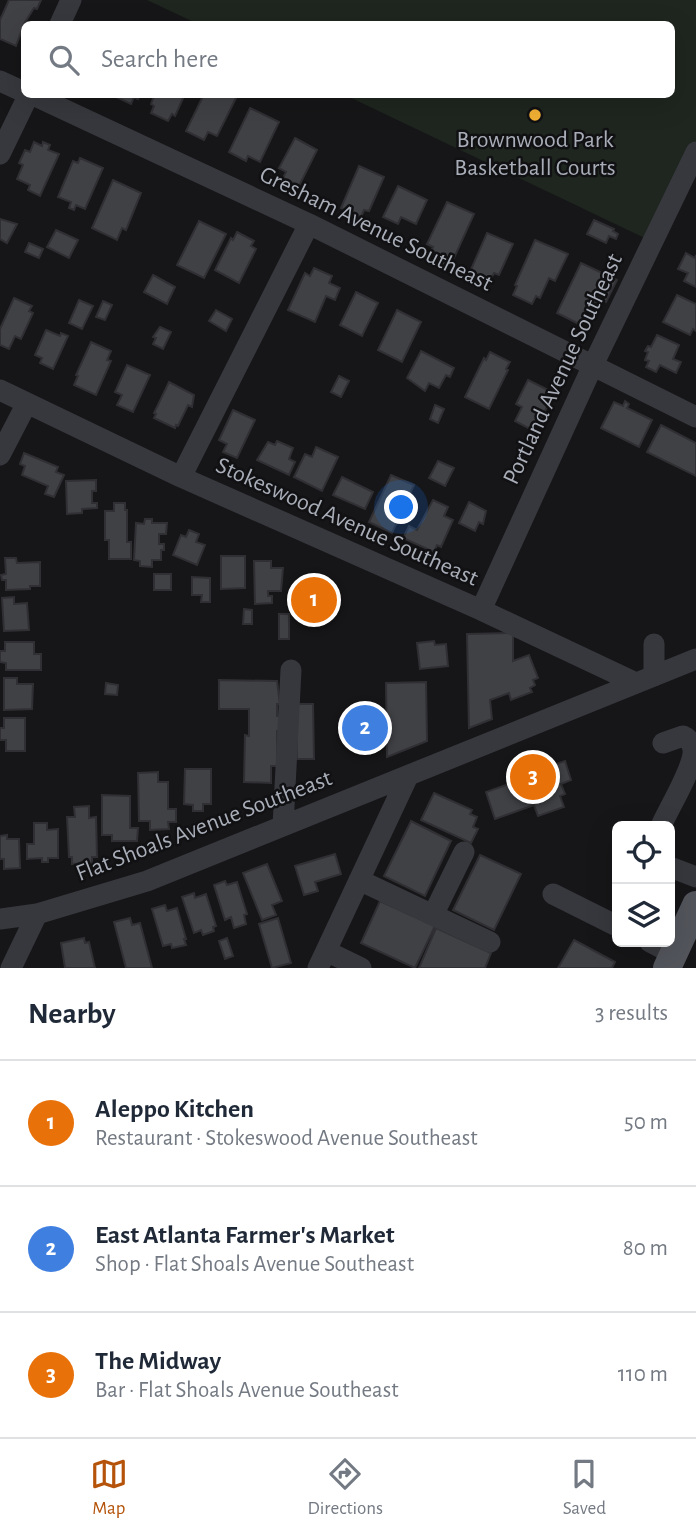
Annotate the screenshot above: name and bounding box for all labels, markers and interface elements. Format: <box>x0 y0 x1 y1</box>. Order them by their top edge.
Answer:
search box <box>21 21 675 98</box>
icon: search <box>45 41 83 79</box>
text: Search here <box>101 46 219 72</box>
marker: Brownwood Park Basketball Courts <box>527 107 543 123</box>
place label: Brownwood Park Basketball Courts <box>454 128 616 180</box>
street label: Gresham Avenue Southeast <box>256 162 496 296</box>
street label: Portland Avenue Southeast <box>499 250 627 488</box>
street label: Stokeswood Avenue Southeast <box>212 453 482 591</box>
your location <box>384 490 418 524</box>
pin: 1 <box>291 574 337 626</box>
pin: 2 <box>342 702 388 754</box>
pin: 3 <box>510 751 556 803</box>
street label: Flat Shoals Avenue Southeast <box>73 766 336 886</box>
map controls <box>612 821 675 947</box>
button: locate <box>612 821 675 884</box>
button: layers <box>612 884 675 947</box>
text: Nearby <box>28 999 116 1029</box>
text: 3 results <box>595 1002 668 1025</box>
text: Aleppo Kitchen <box>95 1096 254 1122</box>
text: 1 <box>47 1111 55 1134</box>
text: 50 m <box>624 1111 668 1134</box>
text: Restaurant · Stokeswood Avenue Southeast <box>95 1127 478 1150</box>
text: East Atlanta Farmer's Market <box>95 1222 395 1248</box>
text: 2 <box>46 1237 56 1260</box>
text: 80 m <box>623 1237 668 1260</box>
text: Shop · Flat Shoals Avenue Southeast <box>95 1253 414 1276</box>
text: The Midway <box>95 1348 221 1374</box>
text: 3 <box>46 1363 56 1386</box>
text: 110 m <box>618 1363 668 1386</box>
text: Bar · Flat Shoals Avenue Southeast <box>95 1379 399 1402</box>
tab: Map <box>90 1455 128 1520</box>
tab: Directions <box>307 1455 383 1520</box>
tab: Saved <box>563 1455 606 1520</box>

